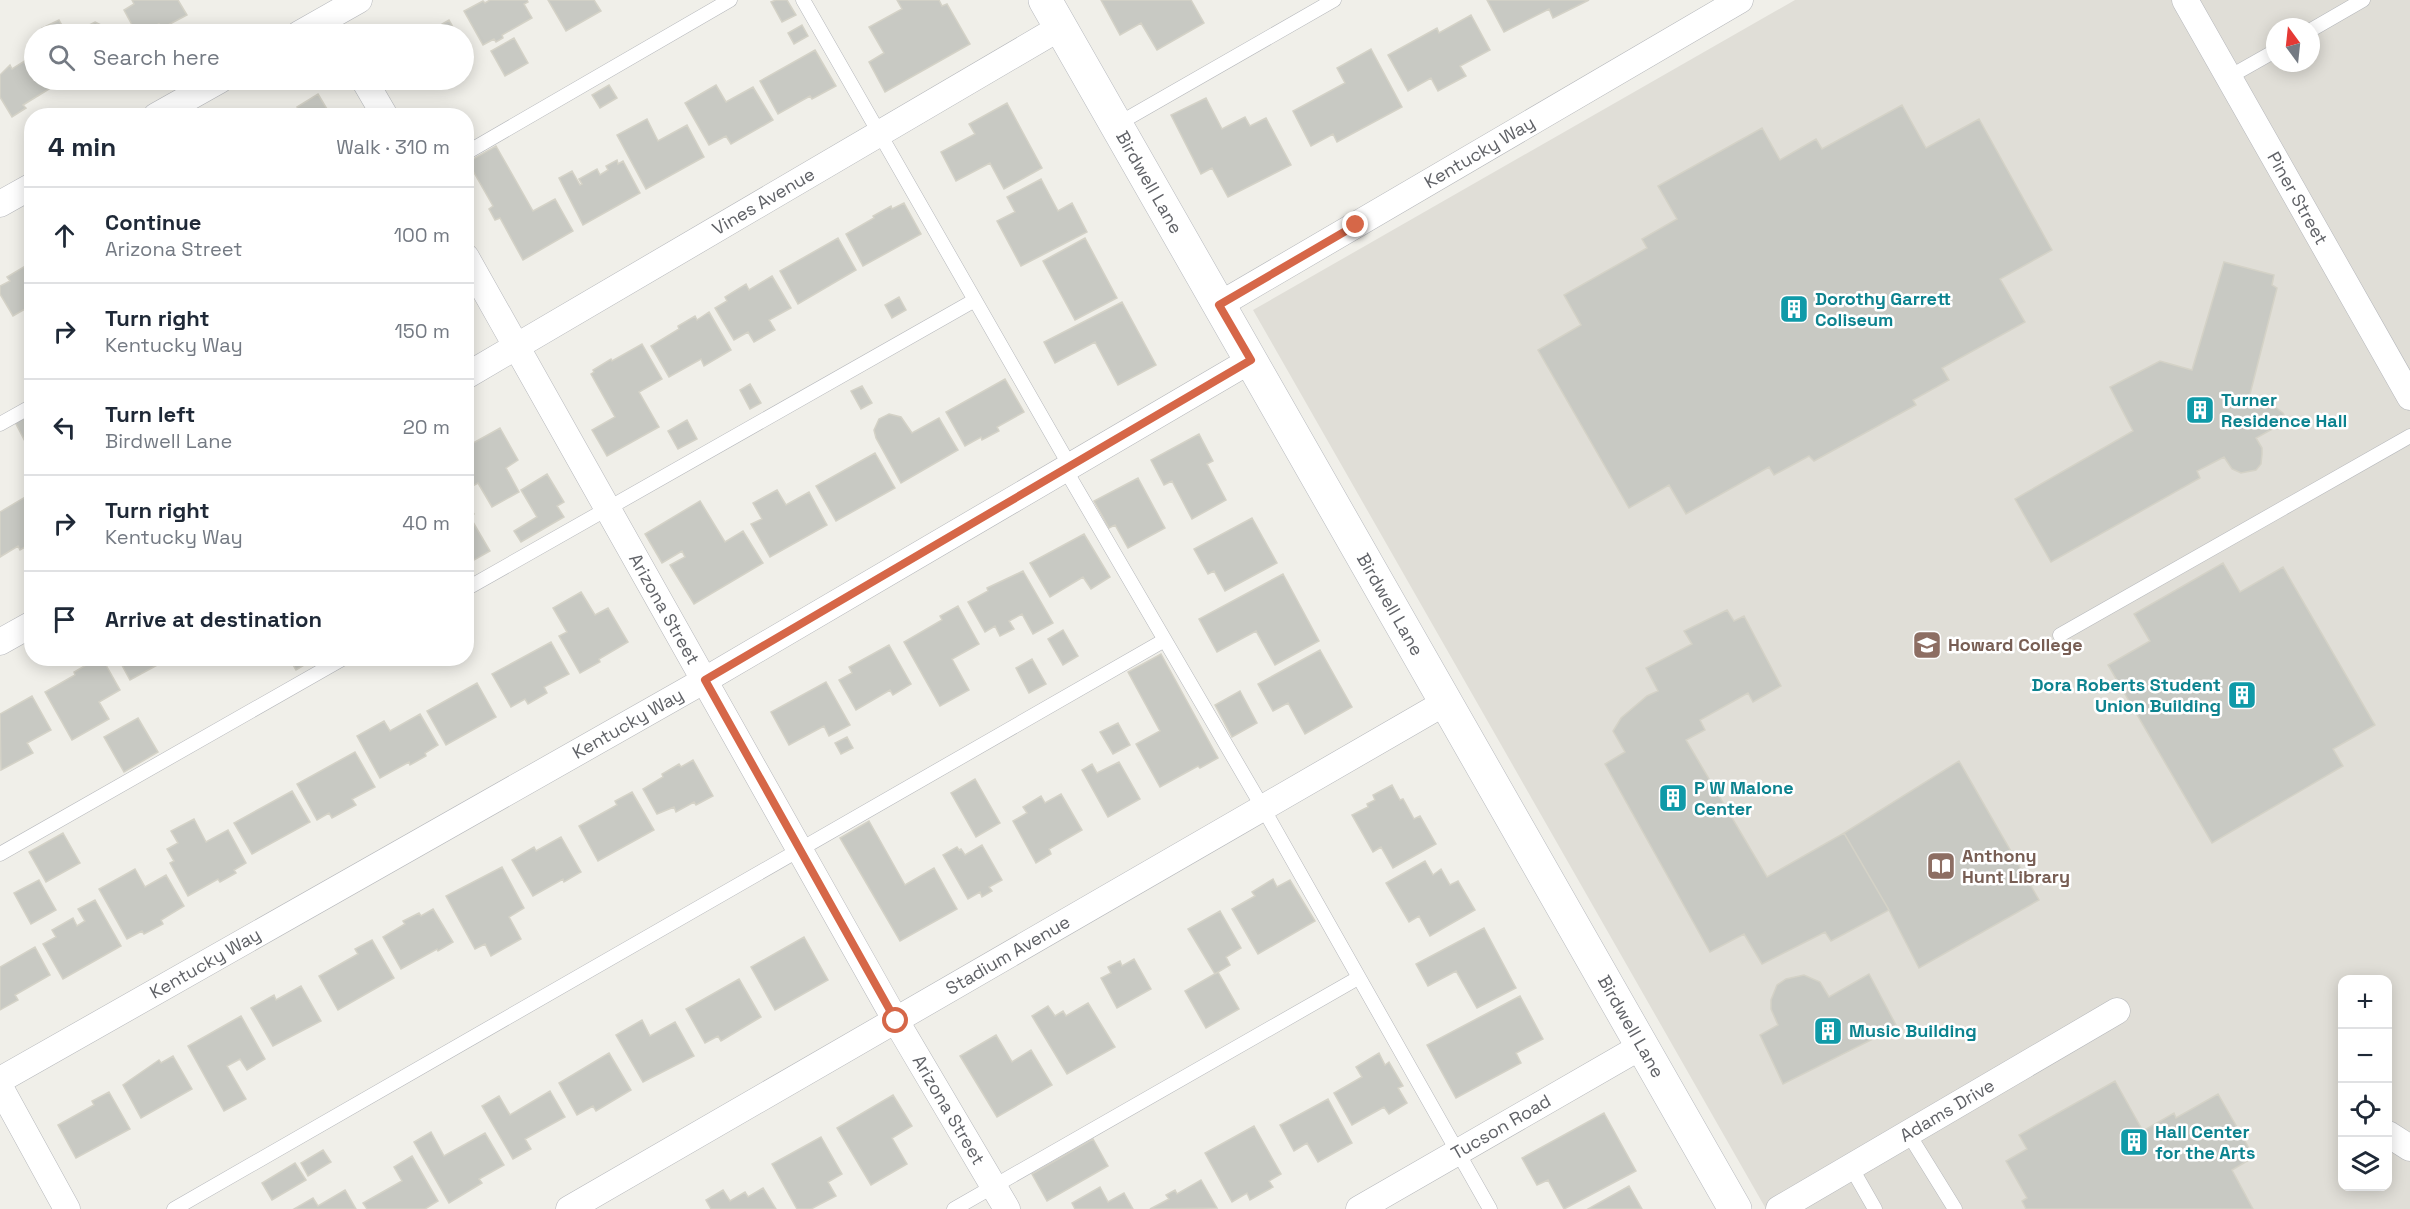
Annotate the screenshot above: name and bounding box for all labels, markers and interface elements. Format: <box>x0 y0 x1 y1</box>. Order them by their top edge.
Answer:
north arrow <box>2266 18 2320 72</box>
search box <box>24 24 474 90</box>
icon: search <box>45 41 78 74</box>
text: Search here <box>93 43 220 71</box>
street label: Kentucky Way <box>1420 111 1539 193</box>
street label: Birdwell Lane <box>1111 127 1188 238</box>
text: 4 min <box>48 130 116 164</box>
text: Walk · 310 m <box>336 134 450 160</box>
street label: Piner Street <box>2262 147 2333 249</box>
street label: Vines Avenue <box>708 162 819 240</box>
text: Continue <box>105 208 201 236</box>
route end <box>1342 211 1368 237</box>
icon: ahead <box>48 219 81 252</box>
text: 100 m <box>394 222 450 248</box>
text: Arizona Street <box>105 236 242 262</box>
place label: Dorothy Garrett Coliseum <box>1815 287 1951 331</box>
building icon: Dorothy Garrett Coliseum <box>1778 293 1810 325</box>
text: Turn right <box>105 304 210 332</box>
icon: right <box>48 315 81 348</box>
text: 150 m <box>395 318 450 344</box>
text: Kentucky Way <box>105 332 243 358</box>
place label: Turner Residence Hall <box>2221 388 2347 432</box>
building icon: Turner Residence Hall <box>2184 394 2216 426</box>
text: Turn left <box>105 400 195 428</box>
icon: left <box>48 411 81 444</box>
text: 20 m <box>403 414 450 440</box>
text: Birdwell Lane <box>105 428 232 454</box>
text: Turn right <box>105 496 210 524</box>
icon: right <box>48 507 81 540</box>
text: 40 m <box>402 510 450 536</box>
text: Kentucky Way <box>105 524 243 550</box>
street label: Arizona Street <box>624 549 705 668</box>
street label: Birdwell Lane <box>1352 549 1429 660</box>
icon: arrive <box>48 603 81 636</box>
text: Arrive at destination <box>105 605 322 633</box>
school or university icon: Howard College <box>1911 629 1943 661</box>
place label: Howard College <box>1948 633 2083 656</box>
place label: Dora Roberts Student Union Building <box>2031 673 2221 717</box>
building icon: Dora Roberts Student Union Building <box>2226 679 2258 711</box>
street label: Kentucky Way <box>568 683 687 764</box>
place label: P W Malone Center <box>1694 776 1794 820</box>
building icon: P W Malone Center <box>1657 782 1689 814</box>
place label: Anthony Hunt Library <box>1962 844 2070 888</box>
library icon: Anthony Hunt Library <box>1925 850 1957 882</box>
street label: Stadium Avenue <box>941 910 1074 1000</box>
street label: Kentucky Way <box>145 922 265 1004</box>
street label: Birdwell Lane <box>1593 971 1670 1082</box>
map controls <box>2338 975 2392 1191</box>
button: + <box>2338 975 2392 1029</box>
route start <box>882 1007 908 1033</box>
building icon: Music Building <box>1812 1015 1844 1047</box>
place label: Music Building <box>1849 1019 1977 1042</box>
button: − <box>2338 1029 2392 1083</box>
street label: Arizona Street <box>908 1051 990 1169</box>
street label: Adams Drive <box>1895 1073 1999 1147</box>
button: locate <box>2338 1083 2392 1137</box>
street label: Tucson Road <box>1447 1089 1555 1165</box>
place label: Hall Center for the Arts <box>2155 1120 2256 1164</box>
building icon: Hall Center for the Arts <box>2118 1126 2150 1158</box>
button: layers <box>2338 1137 2392 1191</box>

